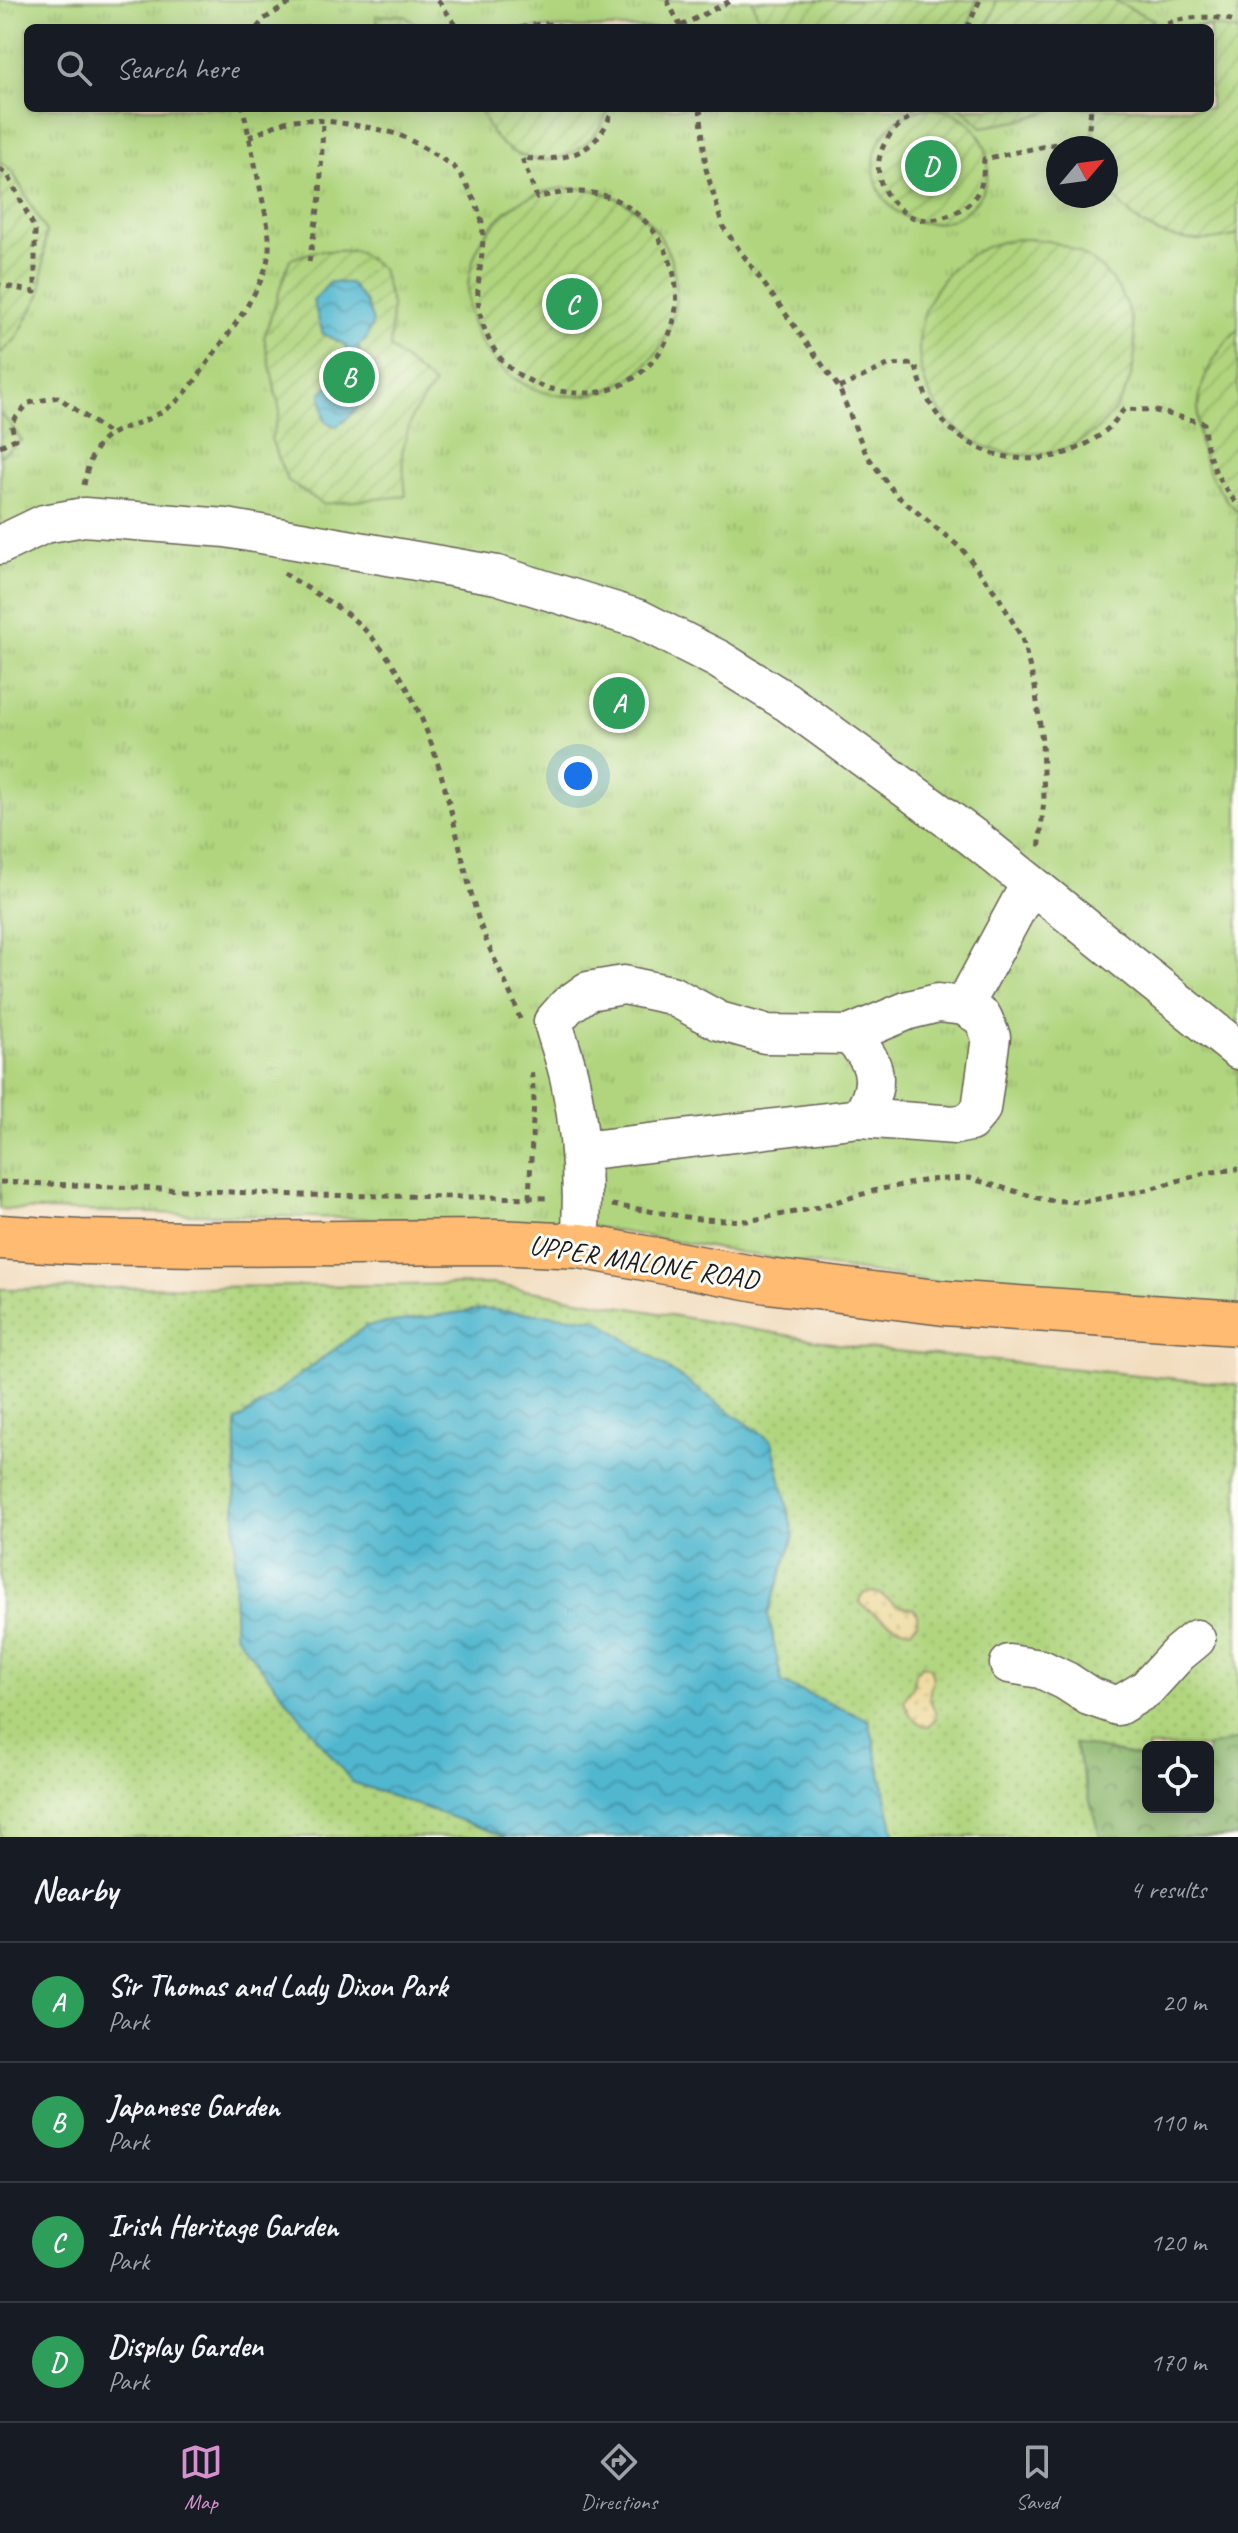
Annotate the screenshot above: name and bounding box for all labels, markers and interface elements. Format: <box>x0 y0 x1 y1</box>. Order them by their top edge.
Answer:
search box <box>24 24 1214 112</box>
icon: search <box>52 46 96 90</box>
text: Search here <box>116 49 238 87</box>
pin: D <box>905 136 957 196</box>
north arrow <box>1046 136 1118 208</box>
pin: C <box>546 274 598 334</box>
pin: B <box>323 347 375 407</box>
pin: A <box>593 673 645 733</box>
your location <box>558 756 598 796</box>
street label: UPPER MALONE ROAD <box>527 1227 763 1298</box>
map controls <box>1142 1741 1214 1813</box>
button: locate <box>1142 1741 1214 1813</box>
text: Nearby <box>32 1868 118 1911</box>
text: 4 results <box>1130 1873 1206 1906</box>
text: Sir Thomas and Lady Dixon Park <box>108 1967 447 2005</box>
text: A <box>51 1986 65 2019</box>
text: 20 m <box>1162 1986 1206 2019</box>
text: Park <box>108 2005 149 2038</box>
text: Japanese Garden <box>108 2087 280 2125</box>
text: B <box>51 2106 65 2139</box>
text: 110 m <box>1150 2106 1206 2139</box>
text: Park <box>108 2125 149 2158</box>
text: Irish Heritage Garden <box>108 2207 338 2245</box>
text: C <box>52 2226 64 2259</box>
text: 120 m <box>1150 2226 1206 2259</box>
text: Park <box>108 2245 149 2278</box>
text: Display Garden <box>108 2327 263 2365</box>
text: D <box>50 2346 66 2379</box>
text: 170 m <box>1150 2346 1206 2379</box>
text: Park <box>108 2365 149 2398</box>
tab: Map <box>179 2440 223 2516</box>
tab: Directions <box>581 2440 657 2516</box>
tab: Saved <box>1015 2440 1059 2516</box>

